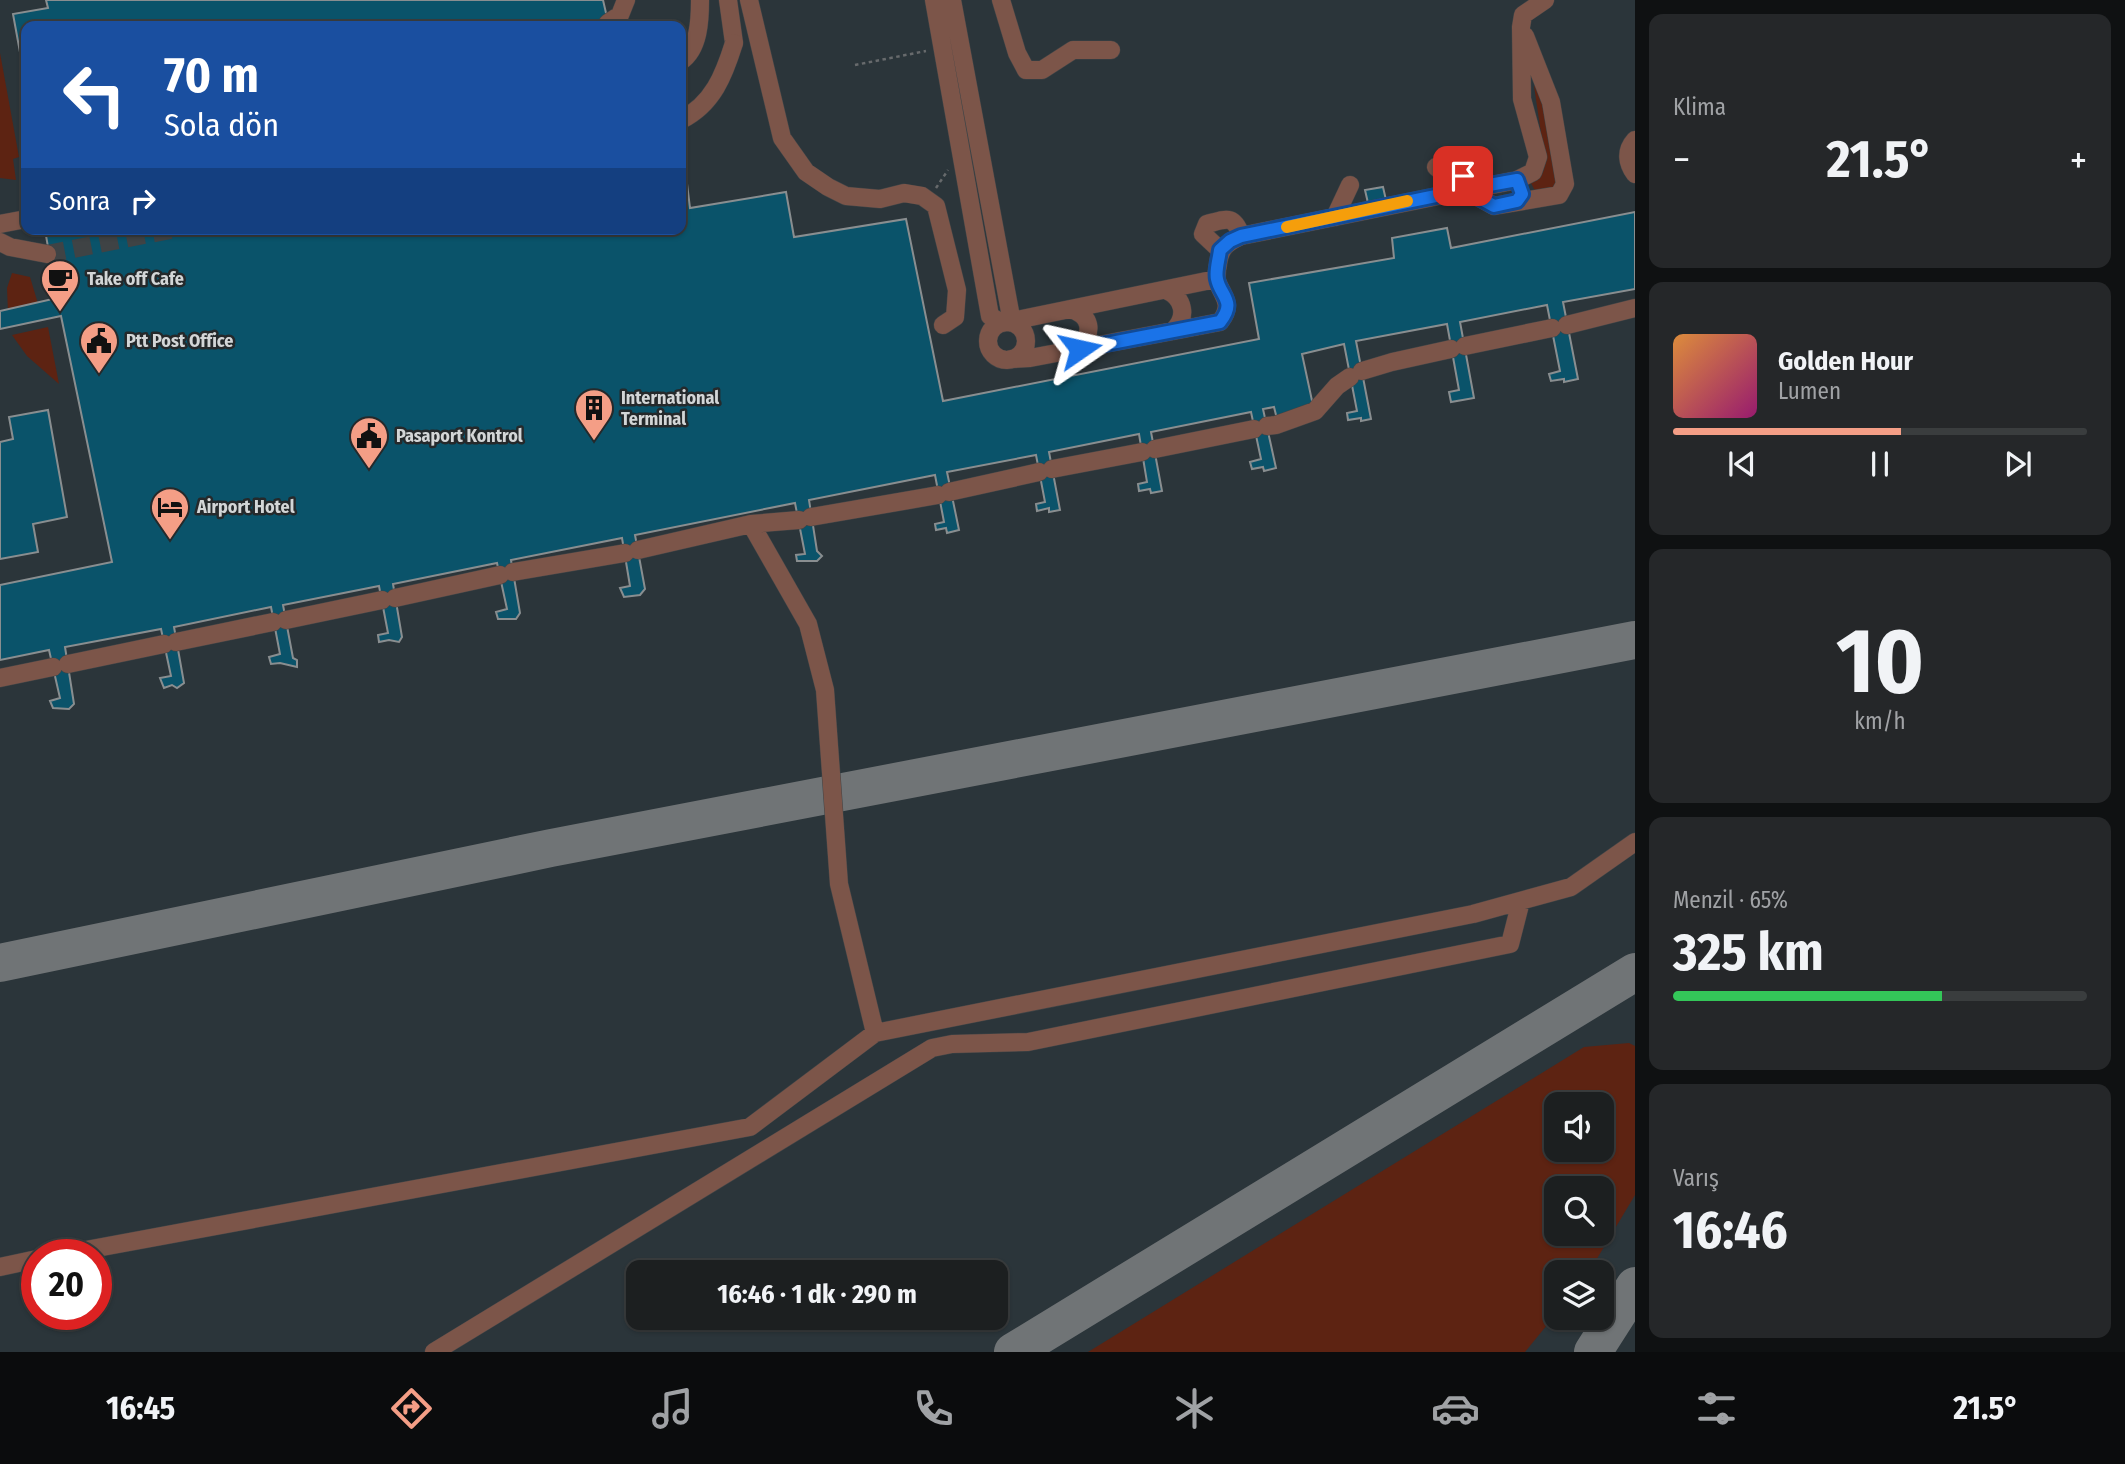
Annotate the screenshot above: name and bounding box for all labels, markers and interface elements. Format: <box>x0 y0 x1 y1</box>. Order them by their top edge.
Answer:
text: 70 m <box>164 46 259 105</box>
icon: left <box>49 49 140 140</box>
text: Klima <box>1673 93 1726 121</box>
text: Sola dön <box>164 106 279 144</box>
text: 21.5° <box>1826 128 1933 191</box>
text: − <box>1673 137 1690 183</box>
text: + <box>2070 137 2087 183</box>
pin <box>1433 146 1493 206</box>
icon: arrive <box>1444 157 1482 195</box>
icon: right <box>124 182 162 220</box>
text: Sonra <box>49 186 110 217</box>
cafe icon: Take off Cafe <box>39 258 81 313</box>
place label: Take off Cafe <box>87 268 184 290</box>
position arrow <box>1043 312 1117 386</box>
public building icon: Ptt Post Office <box>78 320 120 375</box>
place label: Ptt Post Office <box>126 330 233 352</box>
text: Golden Hour <box>1778 346 1913 377</box>
text: Lumen <box>1778 377 1841 405</box>
building icon: International Terminal <box>573 387 615 442</box>
place label: International Terminal <box>621 387 719 430</box>
public building icon: Pasaport Kontrol <box>348 415 390 470</box>
place label: Pasaport Kontrol <box>396 425 523 447</box>
icon: previous <box>1723 445 1761 483</box>
icon: pause <box>1861 445 1899 483</box>
icon: next <box>1999 445 2037 483</box>
hotel icon: Airport Hotel <box>149 486 191 541</box>
place label: Airport Hotel <box>196 496 295 518</box>
text: 10 <box>1836 607 1924 716</box>
text: km/h <box>1854 707 1906 735</box>
text: Menzil · 65% <box>1673 886 1788 914</box>
text: 325 km <box>1673 921 1824 984</box>
map controls <box>1544 1092 1614 1330</box>
button: sound <box>1544 1092 1614 1162</box>
text: Varış <box>1673 1164 1719 1192</box>
button: search <box>1544 1176 1614 1246</box>
text: 16:46 <box>1673 1199 1788 1262</box>
speed limit sign: 20 <box>21 1239 112 1330</box>
button: layers <box>1544 1260 1614 1330</box>
text: 16:46 · 1 dk · 290 m <box>717 1279 917 1310</box>
icon: directions <box>387 1384 436 1433</box>
icon: music <box>648 1384 697 1433</box>
icon: phone <box>909 1384 958 1433</box>
icon: climate <box>1170 1384 1219 1433</box>
icon: car <box>1431 1384 1480 1433</box>
icon: filters <box>1692 1384 1741 1433</box>
text: 16:45 <box>106 1389 175 1427</box>
text: 21.5° <box>1953 1389 2019 1427</box>

